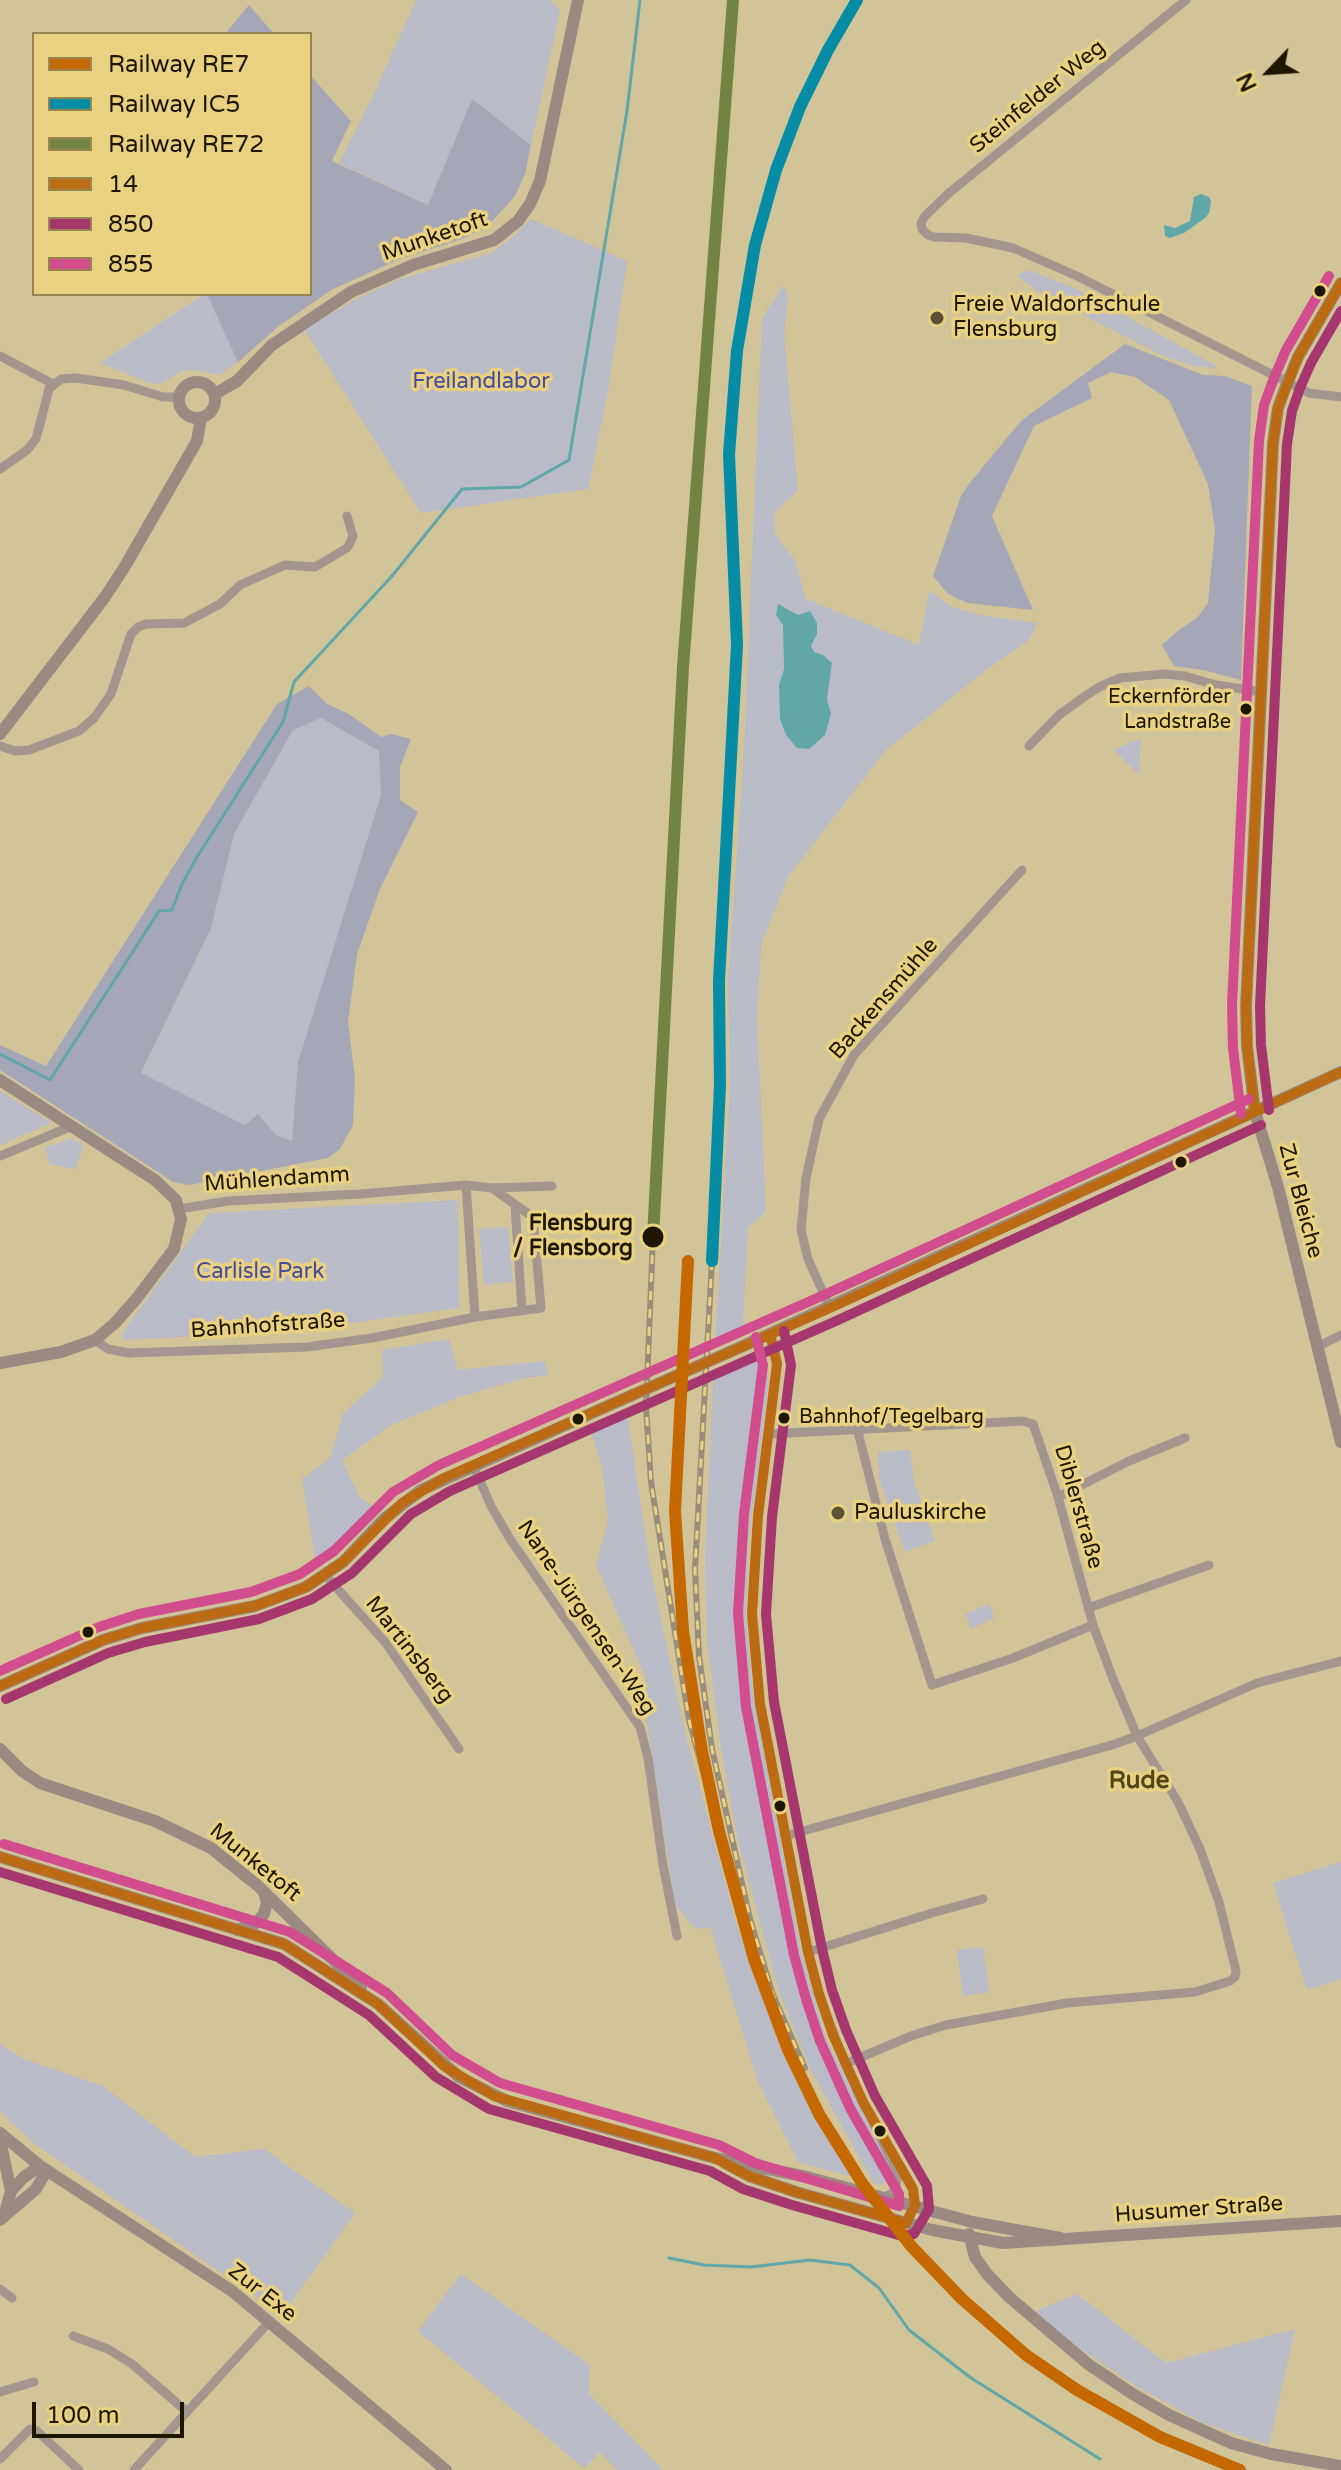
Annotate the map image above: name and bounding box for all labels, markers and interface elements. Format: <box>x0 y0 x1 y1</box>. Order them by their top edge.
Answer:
legend <box>32 32 312 296</box>
north arrow <box>1229 32 1309 112</box>
street label: Steinfelder Weg <box>965 34 1111 160</box>
text: Railway RE7 <box>108 50 249 79</box>
text: N <box>1232 69 1263 96</box>
text: Railway IC5 <box>108 90 240 119</box>
text: Railway RE72 <box>108 130 264 159</box>
text: 14 <box>108 170 138 199</box>
street label: Munketoft <box>379 207 491 267</box>
text: 850 <box>108 210 153 239</box>
text: 855 <box>108 250 153 279</box>
unlabelled marker <box>1312 283 1328 299</box>
place label: Freie Waldorfschule Flensburg <box>953 292 1160 344</box>
marker: Freie Waldorfschule Flensburg <box>928 309 946 327</box>
park label: Freilandlabor <box>412 369 550 395</box>
place label: Eckernförder Landstraße <box>1108 686 1231 733</box>
marker: Eckernförder Landstraße <box>1238 701 1254 717</box>
street label: Backensmühle <box>824 933 944 1065</box>
street label: Zur Bleiche <box>1272 1141 1328 1261</box>
unlabelled marker <box>1173 1154 1189 1170</box>
street label: Mühlendamm <box>203 1162 351 1198</box>
place label: Flensburg / Flensborg <box>513 1211 633 1262</box>
marker: Flensburg / Flensborg <box>640 1224 666 1250</box>
park label: Carlisle Park <box>196 1259 324 1285</box>
street label: Bahnhofstraße <box>190 1307 346 1345</box>
place label: Bahnhof/Tegelbarg <box>799 1406 984 1430</box>
marker: Bahnhof/Tegelbarg <box>776 1410 792 1426</box>
unlabelled marker <box>570 1411 586 1427</box>
street label: Diblerstraße <box>1048 1442 1108 1572</box>
place label: Pauluskirche <box>854 1500 986 1526</box>
marker: Pauluskirche <box>829 1504 847 1522</box>
street label: Nane-Jürgensen-Weg <box>511 1516 661 1720</box>
street label: Martinsberg <box>359 1591 459 1709</box>
unlabelled marker <box>80 1624 96 1640</box>
district label: Rude <box>1109 1768 1169 1796</box>
unlabelled marker <box>772 1798 788 1814</box>
street label: Munketoft <box>204 1818 306 1908</box>
unlabelled marker <box>872 2123 888 2139</box>
street label: Husumer Straße <box>1114 2191 1284 2229</box>
street label: Zur Exe <box>222 2258 302 2328</box>
scale bar <box>36 2386 188 2436</box>
text: 100 m <box>46 2401 120 2430</box>

